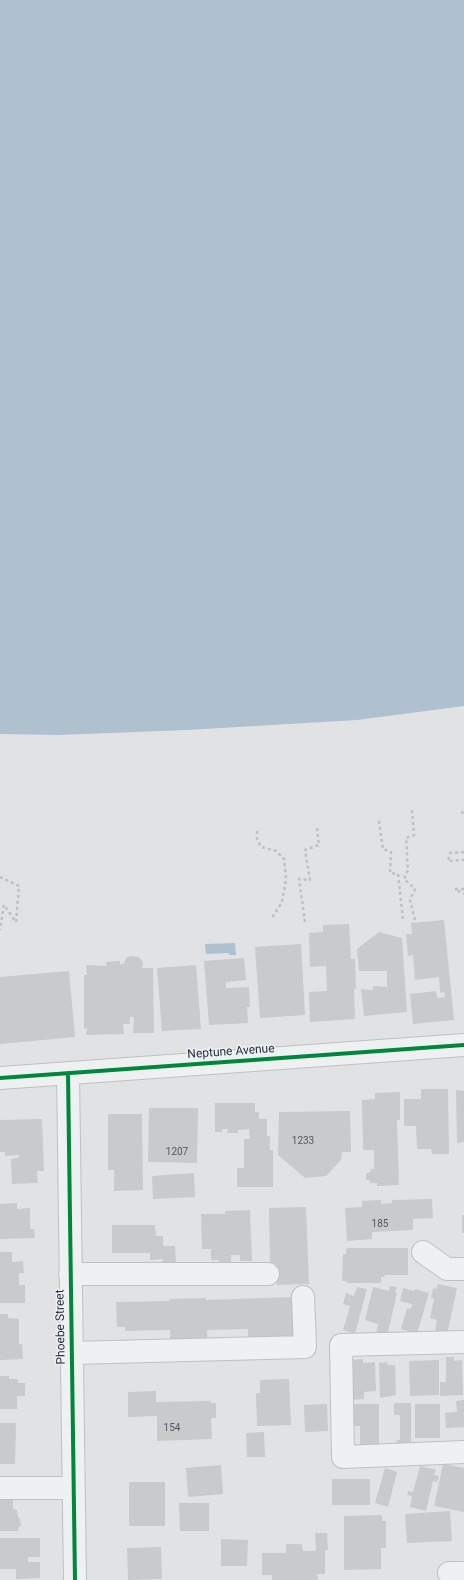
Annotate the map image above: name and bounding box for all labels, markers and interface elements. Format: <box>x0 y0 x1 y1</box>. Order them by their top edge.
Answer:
street label: Neptune Avenue <box>187 1042 275 1062</box>
house number: 1233 <box>292 1135 314 1147</box>
house number: 1207 <box>166 1146 188 1158</box>
house number: 185 <box>372 1218 388 1230</box>
street label: Phoebe Street <box>53 1289 69 1365</box>
house number: 154 <box>164 1422 180 1434</box>

